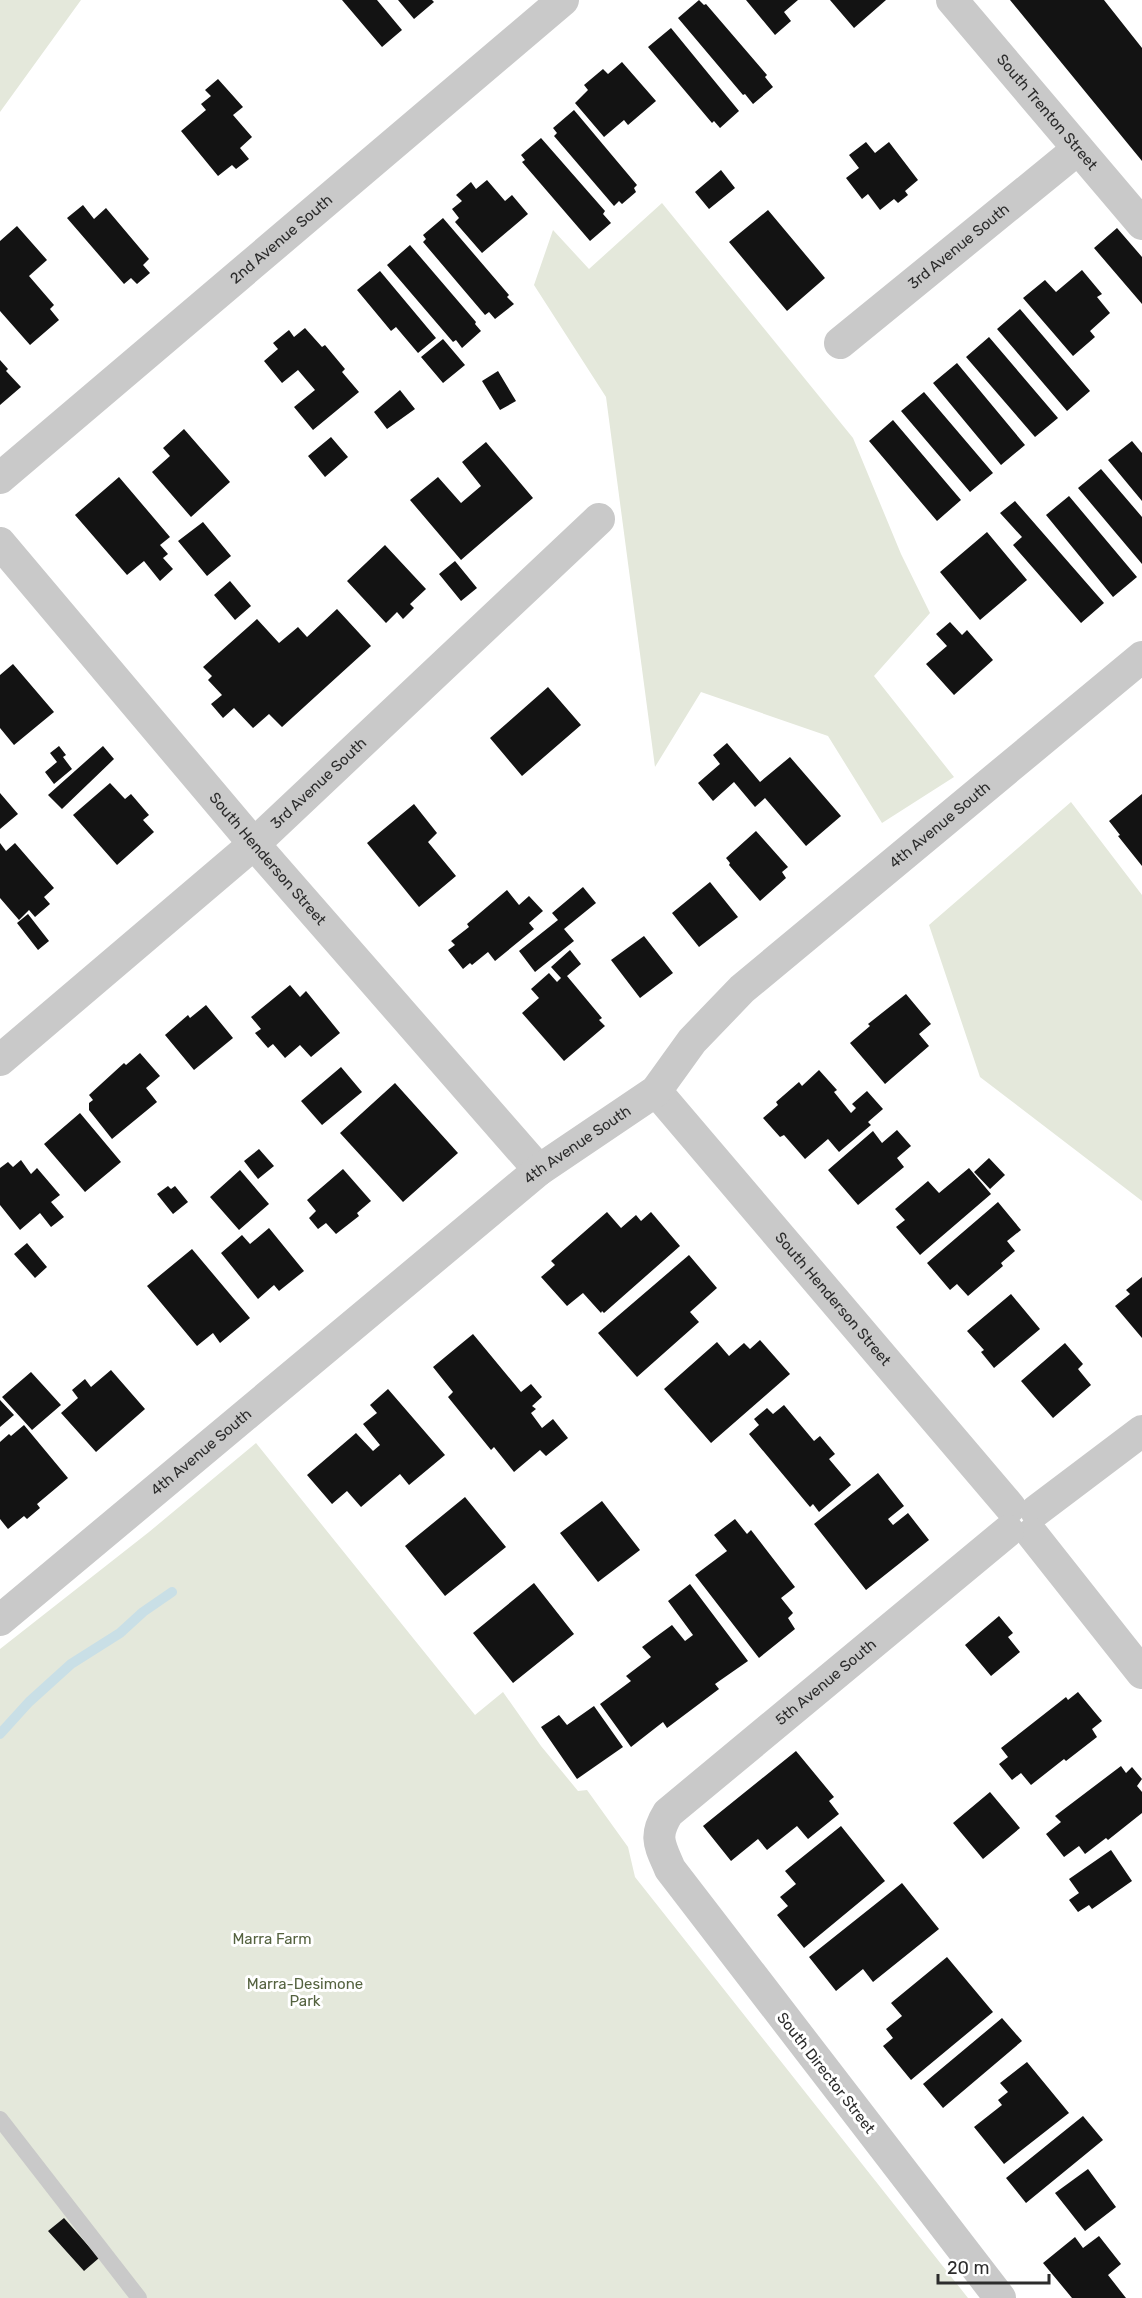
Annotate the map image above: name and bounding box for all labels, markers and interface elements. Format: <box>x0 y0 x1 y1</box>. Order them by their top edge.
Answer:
street label: South Trenton Street <box>993 50 1101 174</box>
street label: 2nd Avenue South <box>227 191 336 288</box>
street label: 3rd Avenue South <box>904 200 1013 293</box>
street label: 3rd Avenue South <box>267 734 370 833</box>
street label: 4th Avenue South <box>886 778 994 872</box>
street label: South Henderson Street <box>205 789 330 929</box>
street label: 4th Avenue South <box>520 1102 634 1188</box>
street label: South Henderson Street <box>771 1229 895 1369</box>
street label: 4th Avenue South <box>147 1405 255 1499</box>
street label: 5th Avenue South <box>772 1635 880 1729</box>
park label: Marra Farm <box>232 1930 312 1948</box>
park label: Marra-Desimone Park <box>247 1975 363 2010</box>
street label: South Director Street <box>773 2009 879 2137</box>
scale bar <box>938 2247 1049 2285</box>
text: 20 m <box>947 2257 989 2279</box>

